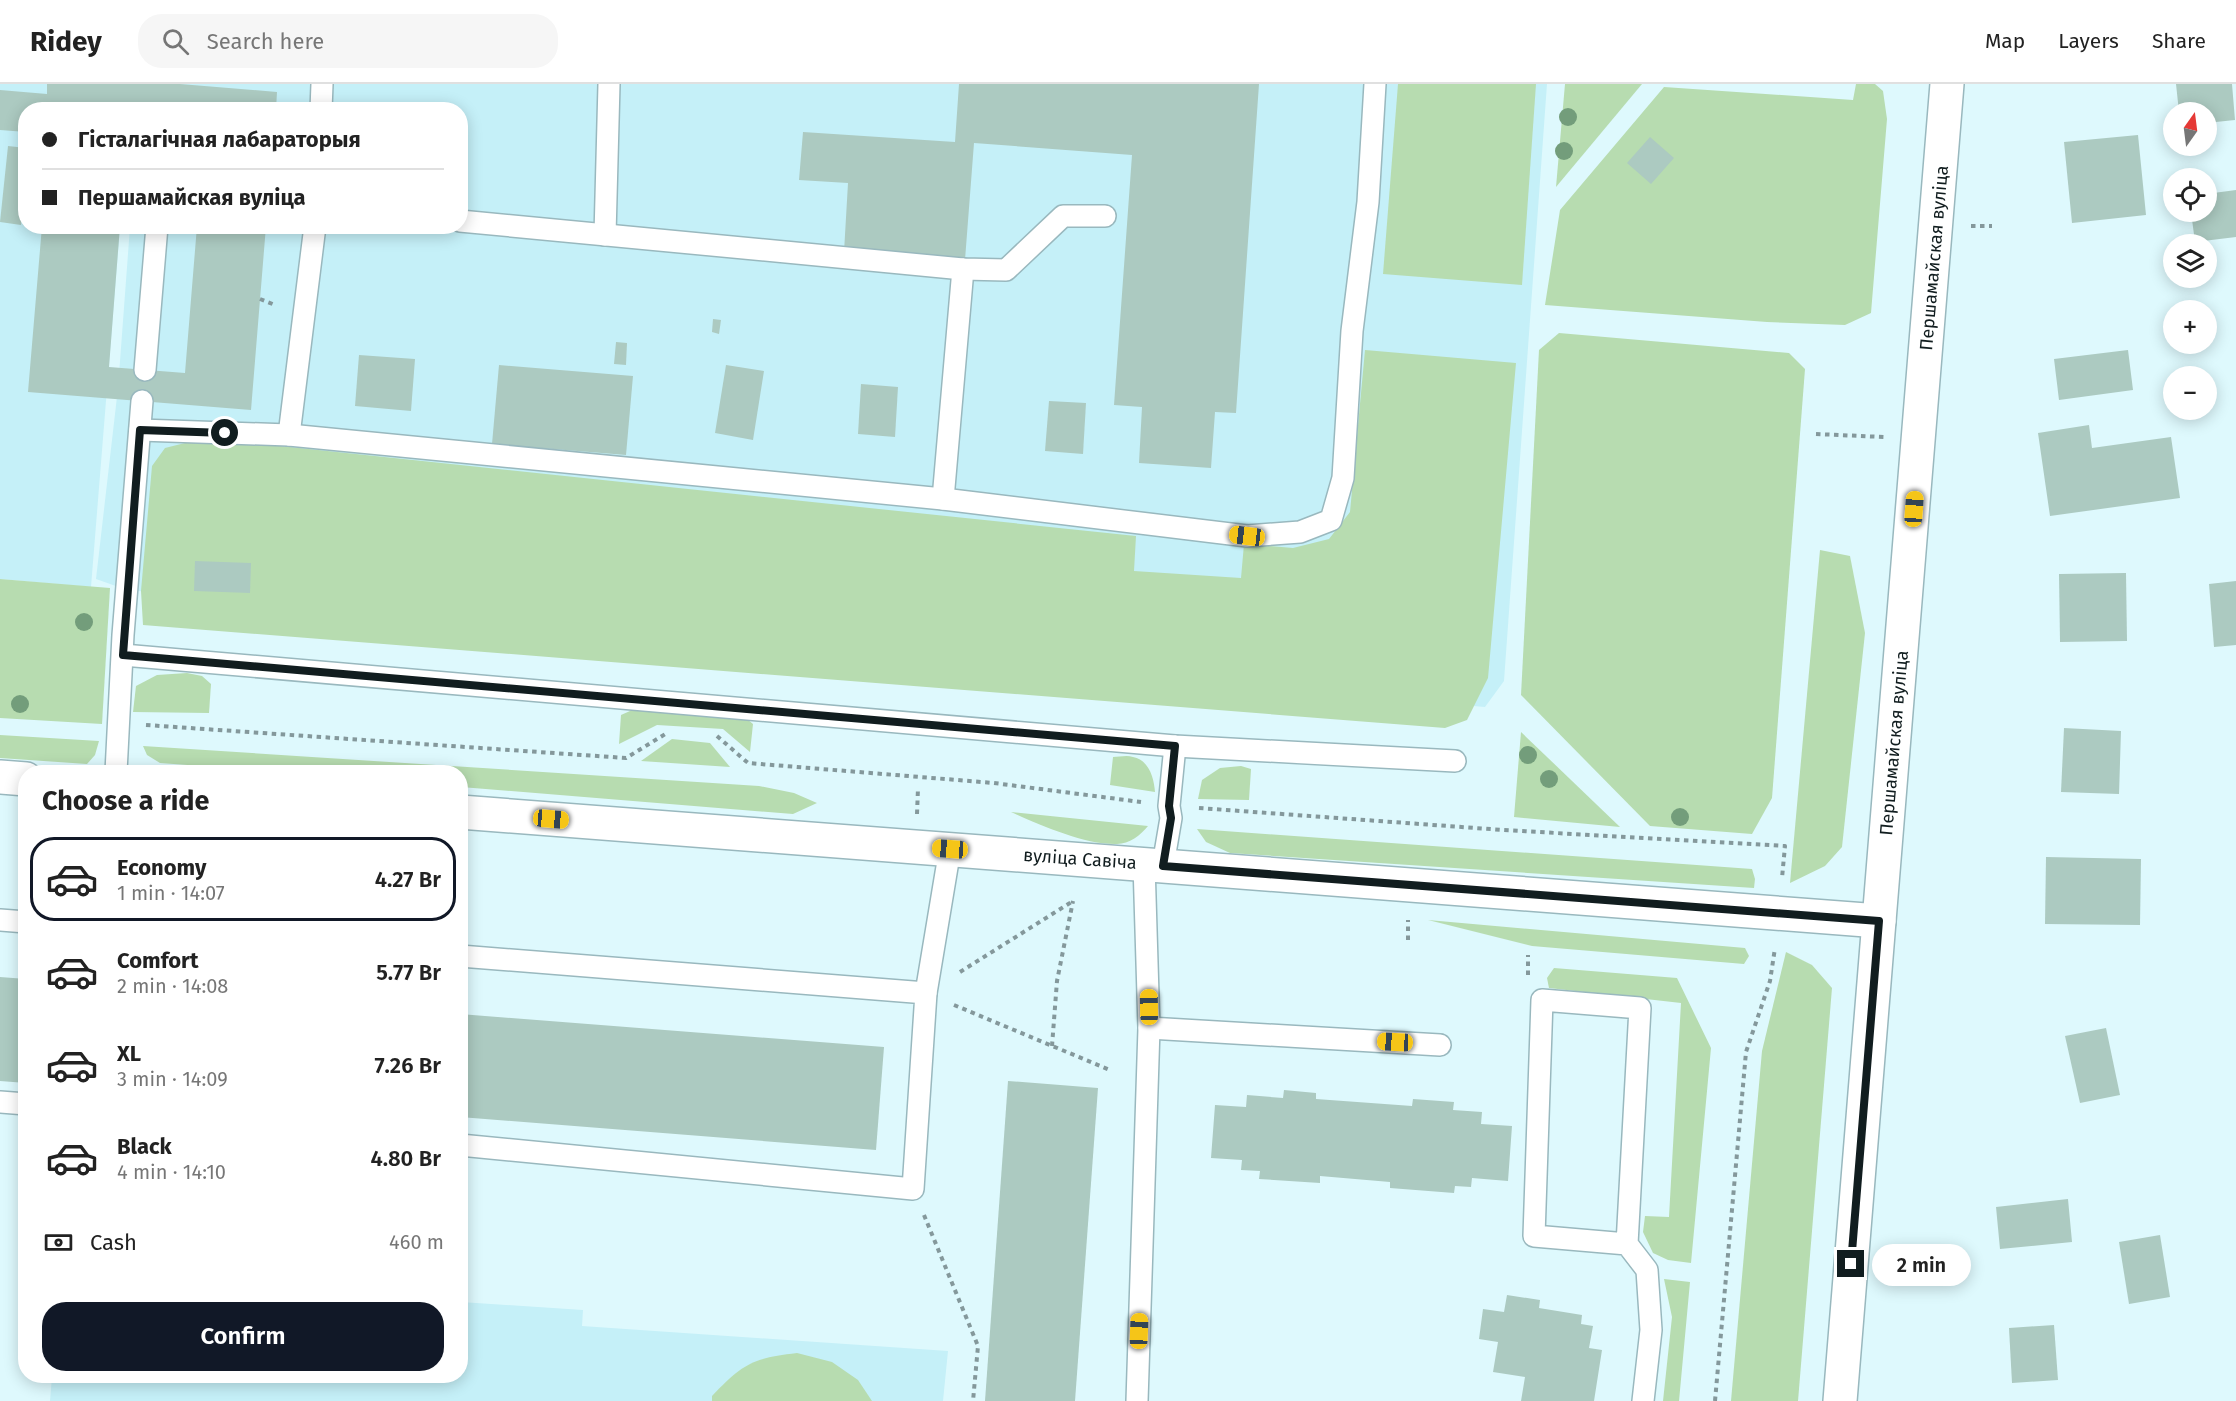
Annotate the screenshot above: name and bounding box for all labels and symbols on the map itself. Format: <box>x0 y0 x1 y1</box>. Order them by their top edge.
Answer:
north arrow <box>2163 102 2217 156</box>
street label: Першамайская вуліца <box>1915 164 1953 352</box>
route start <box>211 419 238 446</box>
car <box>1904 490 1924 528</box>
car <box>1228 525 1266 547</box>
street label: Першамайская вуліца <box>1875 649 1913 837</box>
car <box>532 808 570 830</box>
car <box>931 839 969 859</box>
street label: вуліца Савіча <box>1022 844 1138 874</box>
car <box>1140 989 1158 1025</box>
car <box>1377 1032 1413 1052</box>
callout: 2 min <box>1872 1243 1971 1285</box>
route end <box>1837 1250 1864 1277</box>
car <box>1129 1313 1149 1349</box>

